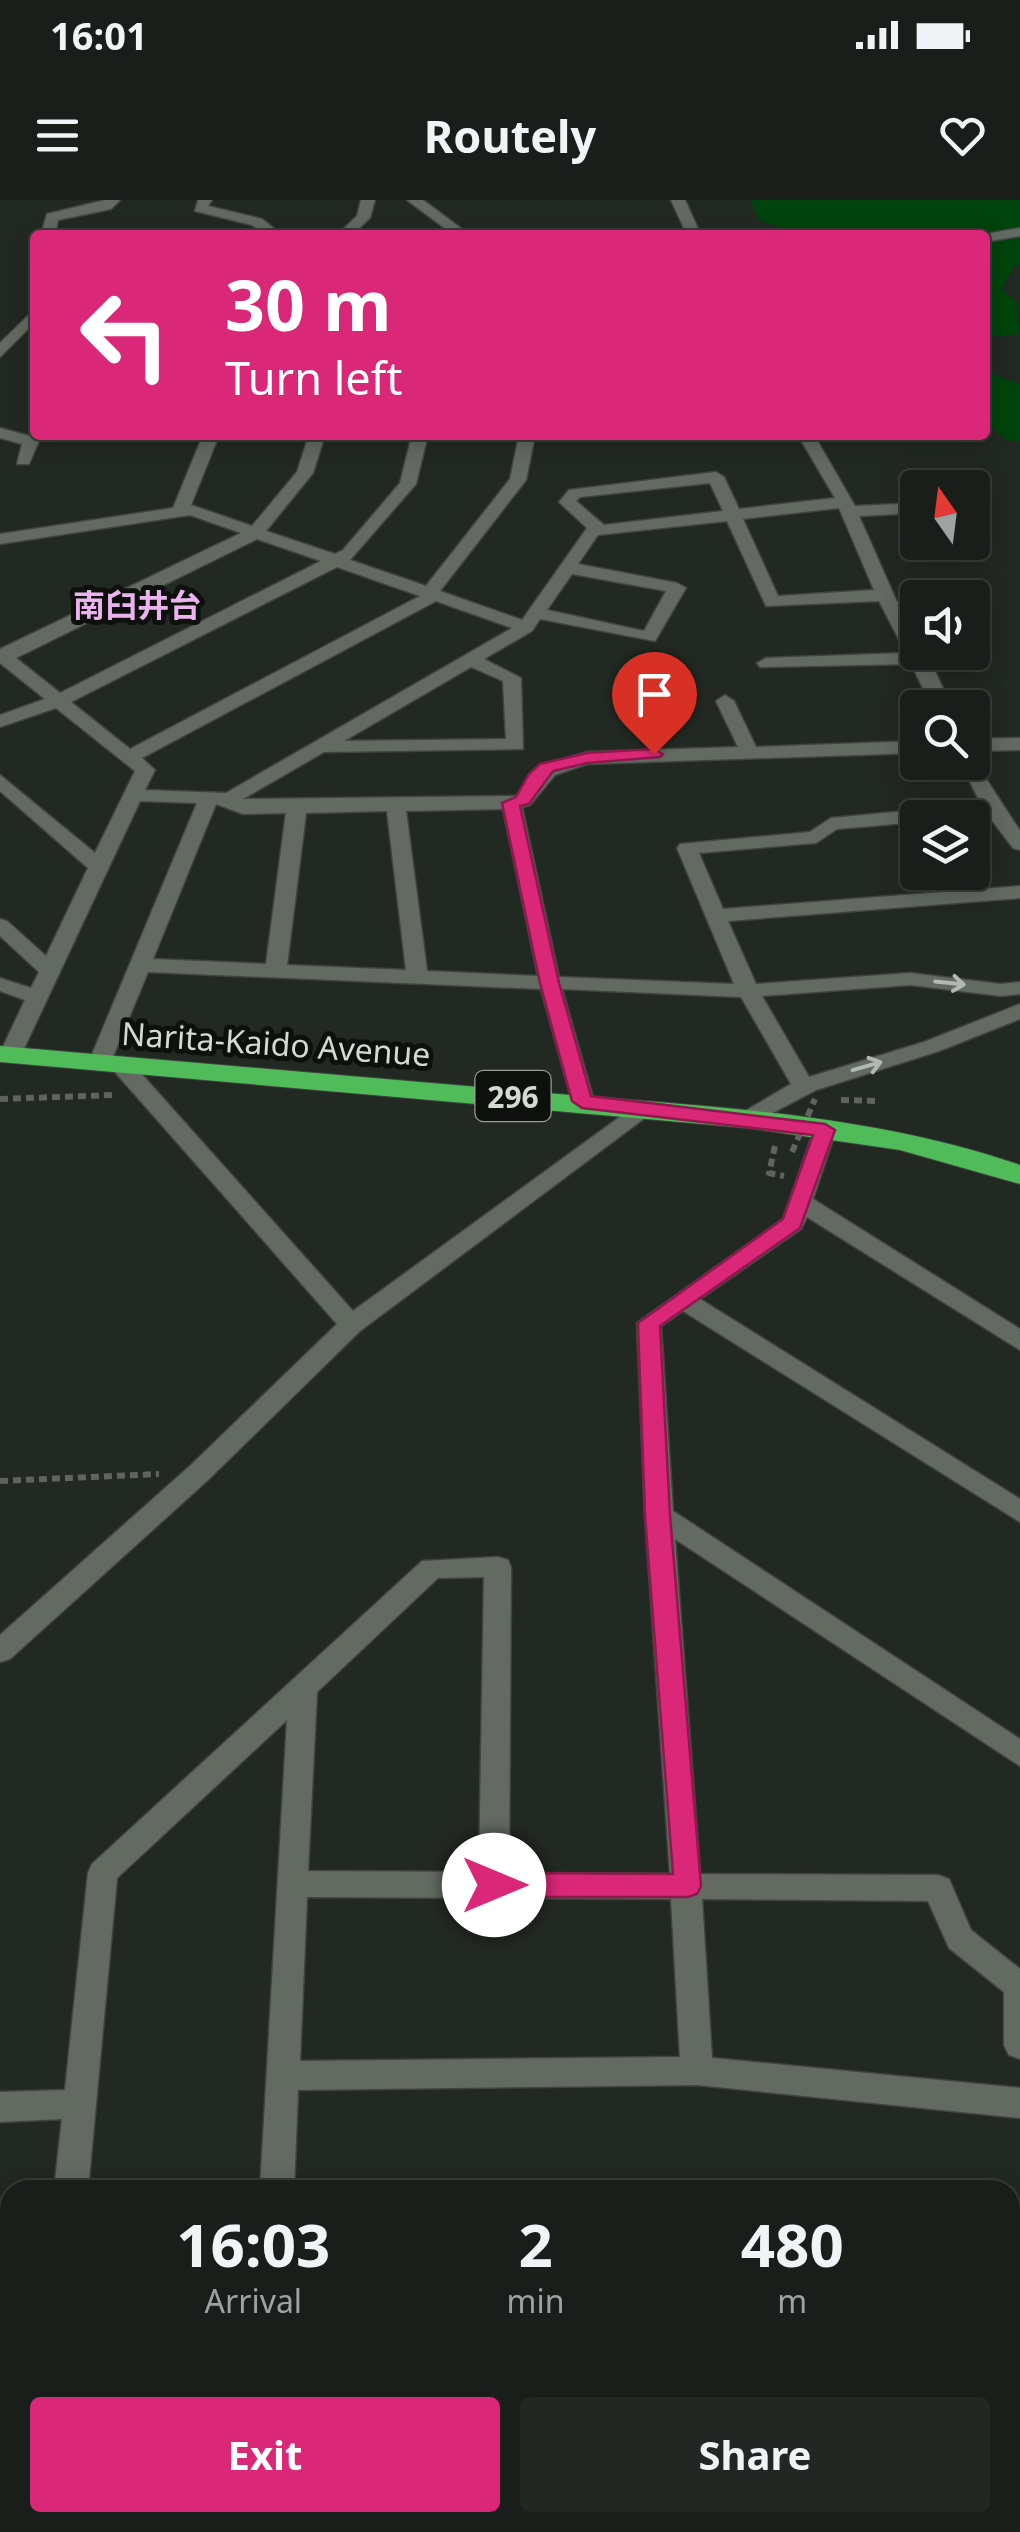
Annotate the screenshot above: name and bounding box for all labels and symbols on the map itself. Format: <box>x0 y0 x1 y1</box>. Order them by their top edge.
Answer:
north arrow <box>900 470 990 560</box>
district label: 南臼井台 <box>73 583 201 626</box>
pin <box>612 652 697 755</box>
one-way arrow <box>933 974 966 993</box>
street label: Narita-Kaido Avenue <box>120 1011 432 1075</box>
one-way arrow <box>851 1056 882 1074</box>
road number: 296 <box>476 1071 550 1121</box>
position arrow <box>442 1833 546 1937</box>

